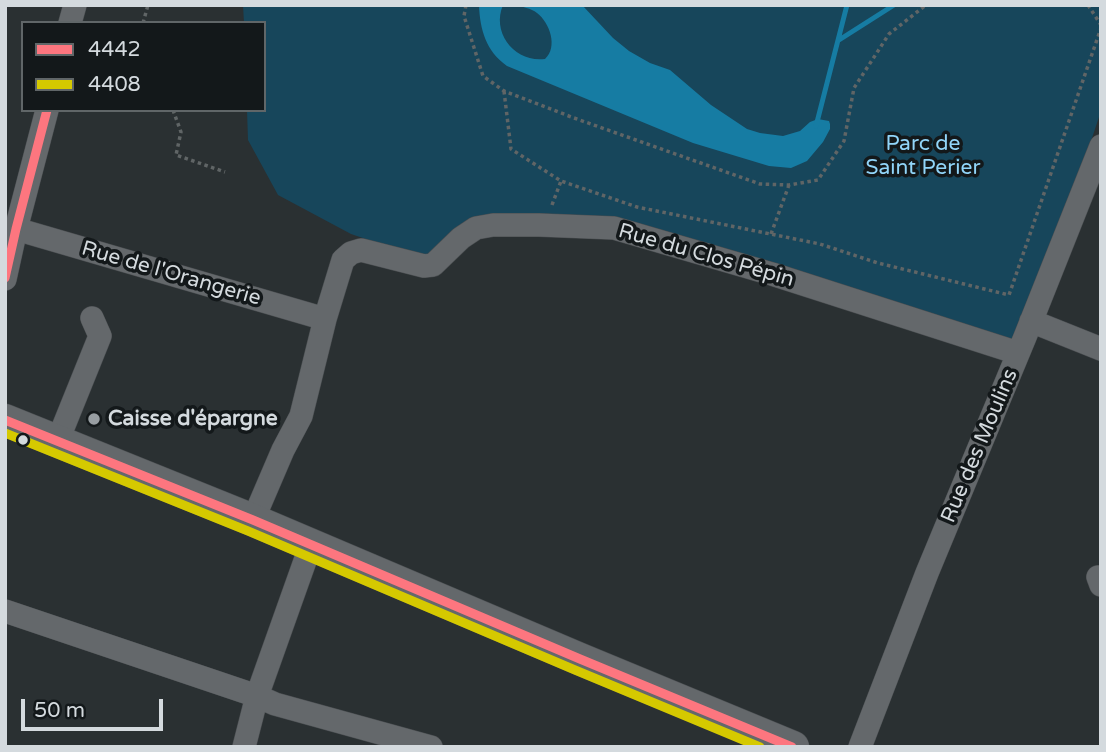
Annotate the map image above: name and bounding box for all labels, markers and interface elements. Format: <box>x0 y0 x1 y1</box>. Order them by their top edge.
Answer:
legend <box>21 21 266 112</box>
text: 4442 <box>88 37 141 62</box>
text: 4408 <box>88 72 141 97</box>
park label: Parc de Saint Perier <box>866 131 980 181</box>
street label: Rue du Clos Pépin <box>615 219 797 293</box>
street label: Rue de l'Orangerie <box>78 236 264 312</box>
street label: Rue des Moulins <box>936 365 1024 527</box>
place label: Caisse d'épargne <box>108 406 278 432</box>
marker: Caisse d'épargne <box>86 411 102 427</box>
unlabelled marker <box>16 433 30 447</box>
scale bar <box>24 686 166 730</box>
text: 50 m <box>34 698 85 723</box>

